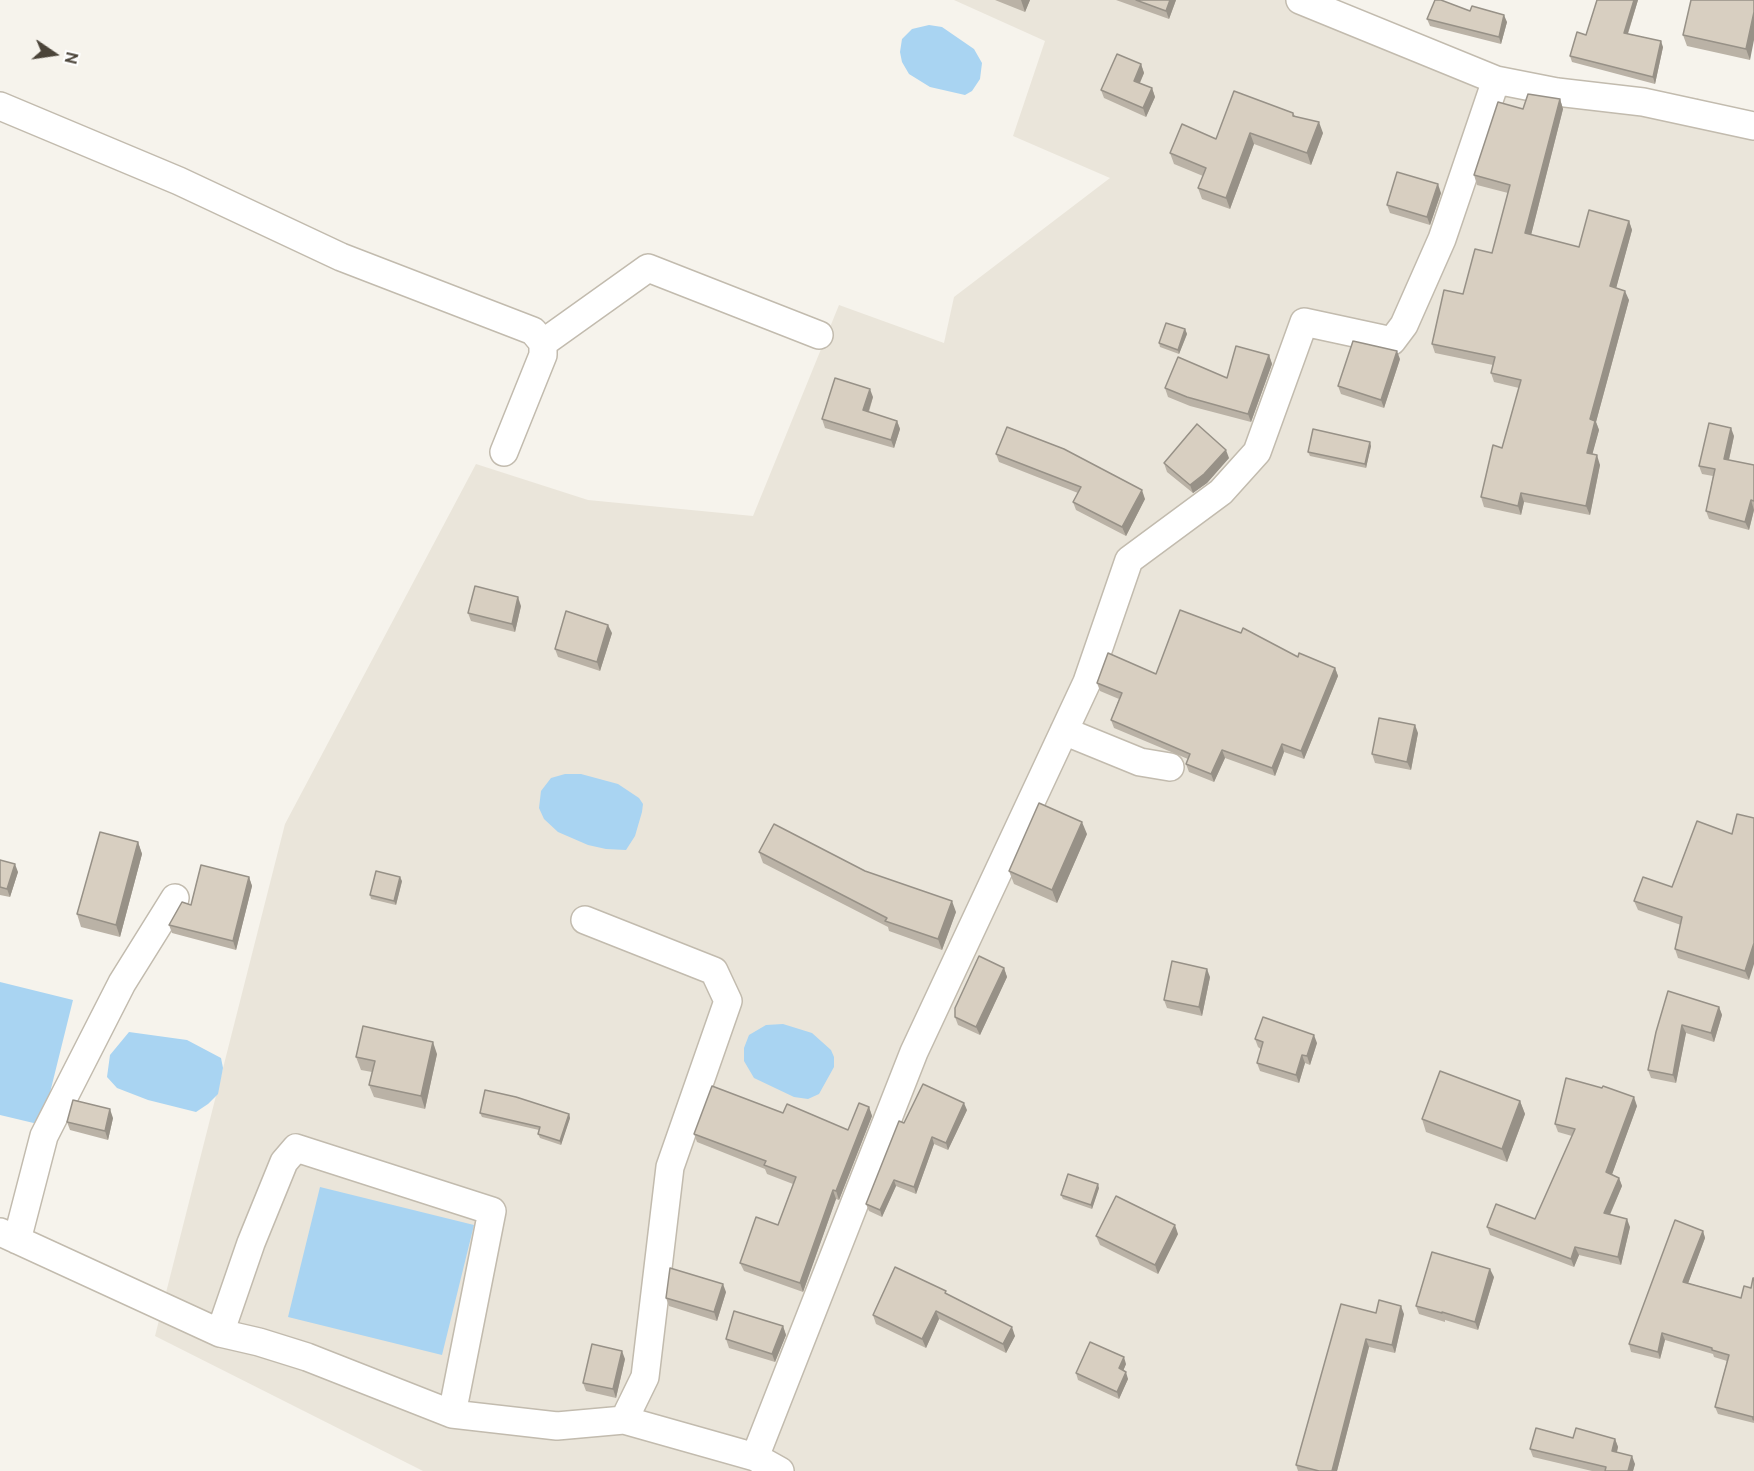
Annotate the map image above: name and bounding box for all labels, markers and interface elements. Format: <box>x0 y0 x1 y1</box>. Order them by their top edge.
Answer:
north arrow <box>24 24 84 84</box>
text: N <box>61 50 82 66</box>

